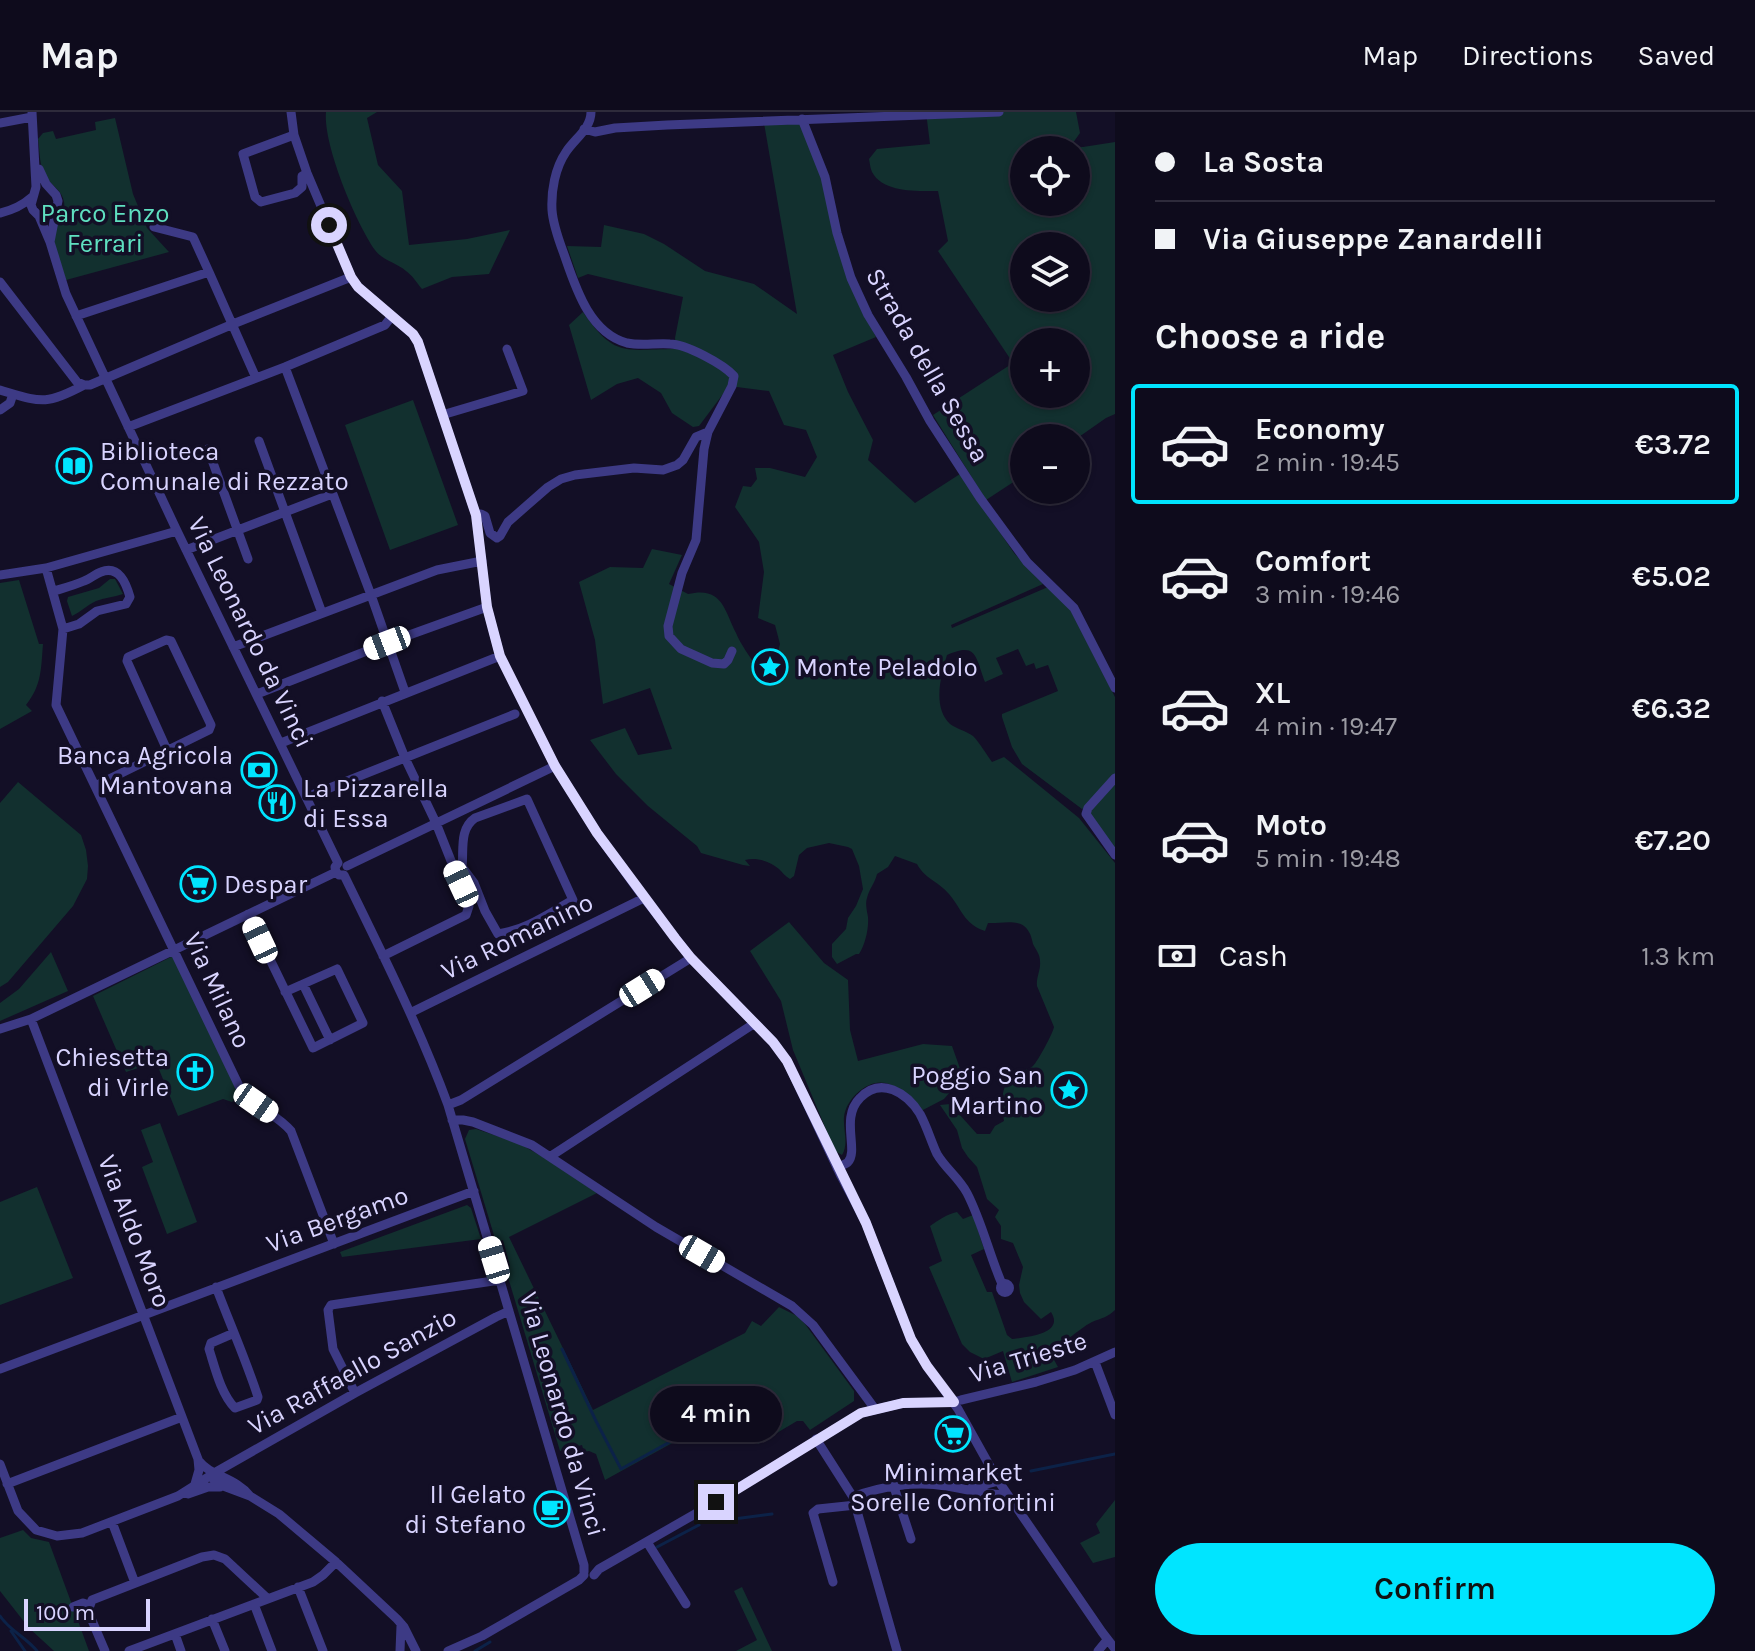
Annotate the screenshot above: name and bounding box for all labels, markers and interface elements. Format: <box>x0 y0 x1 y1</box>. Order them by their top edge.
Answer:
text: Map <box>40 33 119 78</box>
text: Map <box>1363 39 1418 72</box>
text: Directions <box>1462 39 1594 72</box>
text: Saved <box>1638 39 1715 72</box>
map controls <box>1010 136 1090 504</box>
button: locate <box>1010 136 1090 216</box>
text: La Sosta <box>1203 144 1324 180</box>
park label: Parco Enzo Ferrari <box>41 198 169 259</box>
route start <box>311 207 347 243</box>
text: Via Giuseppe Zanardelli <box>1203 221 1544 257</box>
button: layers <box>1010 232 1090 312</box>
street label: Strada della Sessa <box>859 262 996 468</box>
text: Choose a ride <box>1155 315 1385 357</box>
button: + <box>1010 328 1090 408</box>
icon: car <box>1159 408 1231 480</box>
text: Economy <box>1255 411 1385 447</box>
button: − <box>1010 424 1090 504</box>
text: €3.72 <box>1635 426 1711 462</box>
place label: Biblioteca Comunale di Rezzato <box>100 436 349 497</box>
library icon: Biblioteca Comunale di Rezzato <box>55 447 93 485</box>
text: 2 min · 19:45 <box>1255 447 1400 478</box>
street label: Via Leonardo da Vinci <box>181 512 320 753</box>
icon: car <box>1159 540 1231 612</box>
text: Comfort <box>1255 543 1371 579</box>
text: €5.02 <box>1632 558 1711 594</box>
text: 3 min · 19:46 <box>1255 579 1400 610</box>
car <box>360 623 414 663</box>
place icon: Monte Peladolo <box>751 648 789 686</box>
place label: Monte Peladolo <box>796 652 978 683</box>
icon: car <box>1159 672 1231 744</box>
text: XL <box>1255 675 1290 711</box>
text: €6.32 <box>1632 690 1711 726</box>
text: 4 min · 19:47 <box>1255 711 1397 742</box>
place label: Banca Agricola Mantovana <box>57 740 233 801</box>
bank icon: Banca Agricola Mantovana <box>240 751 278 789</box>
place label: La Pizzarella di Essa <box>303 773 448 834</box>
restaurant icon: La Pizzarella di Essa <box>258 784 296 822</box>
icon: car <box>1159 804 1231 876</box>
text: Moto <box>1255 807 1327 843</box>
text: €7.20 <box>1635 822 1711 858</box>
text: 5 min · 19:48 <box>1255 843 1401 874</box>
car <box>440 857 482 911</box>
supermarket icon: Despar <box>179 865 217 903</box>
place label: Despar <box>224 869 308 900</box>
street label: Via Romanino <box>436 886 598 987</box>
car <box>239 913 281 967</box>
street label: Via Milano <box>177 927 258 1053</box>
icon: cash <box>1155 934 1199 978</box>
text: Cash <box>1219 938 1288 974</box>
text: 1.3 km <box>1641 941 1715 972</box>
car <box>615 965 669 1011</box>
place label: Chiesetta di Virle <box>55 1042 169 1103</box>
church icon: Chiesetta di Virle <box>176 1053 214 1091</box>
place label: Poggio San Martino <box>911 1060 1043 1121</box>
place icon: Poggio San Martino <box>1050 1071 1088 1109</box>
car <box>229 1079 283 1127</box>
street label: Via Aldo Moro <box>91 1151 178 1312</box>
street label: Via Bergamo <box>262 1179 412 1259</box>
car <box>675 1232 729 1276</box>
car <box>476 1234 512 1286</box>
street label: Via Leonardo da Vinci <box>513 1288 612 1540</box>
street label: Via Raffaello Sanzio <box>243 1301 462 1442</box>
street label: Via Trieste <box>966 1325 1091 1390</box>
callout: 4 min <box>650 1386 782 1442</box>
text: 4 min <box>681 1398 751 1429</box>
supermarket icon: Minimarket Sorelle Confortini <box>934 1415 972 1453</box>
place label: Minimarket Sorelle Confortini <box>850 1457 1056 1518</box>
place label: Il Gelato di Stefano <box>405 1479 526 1540</box>
route end <box>698 1484 734 1520</box>
cafe icon: Il Gelato di Stefano <box>533 1490 571 1528</box>
button: Confirm <box>1155 1543 1715 1635</box>
scale bar <box>24 1595 150 1631</box>
text: 100 m <box>36 1600 95 1626</box>

